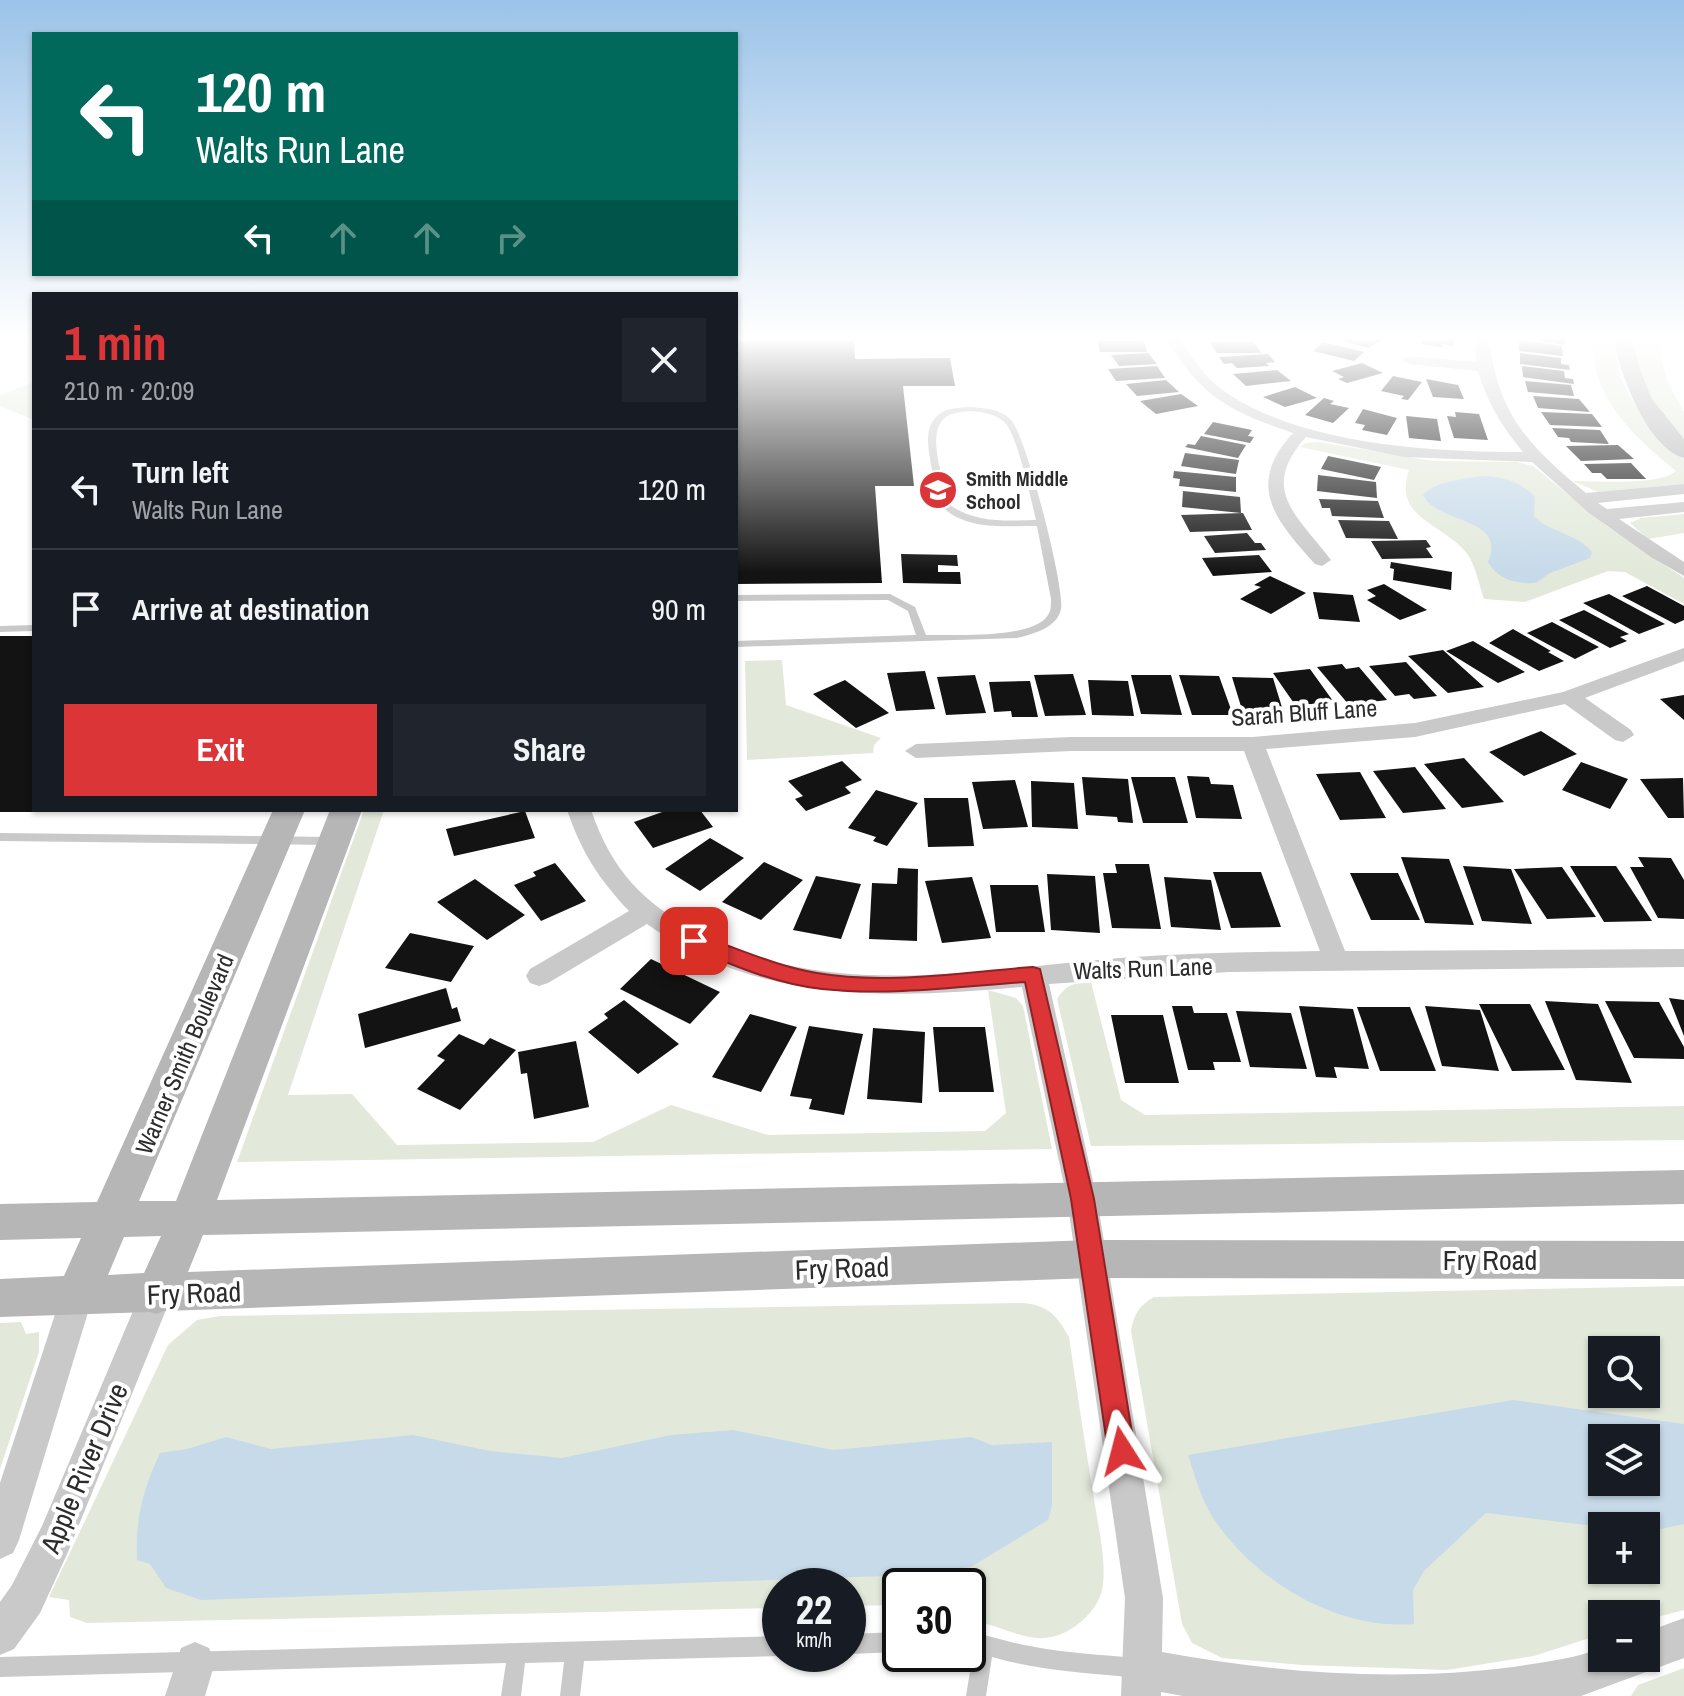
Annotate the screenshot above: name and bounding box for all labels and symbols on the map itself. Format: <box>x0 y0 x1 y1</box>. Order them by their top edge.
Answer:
place label: Smith Middle School <box>966 465 1068 515</box>
school or university icon: Smith Middle School <box>917 469 959 511</box>
street label: Sarah Bluff Lane <box>1230 691 1378 733</box>
pin <box>660 907 728 975</box>
street label: Warner Smith Boulevard <box>127 949 241 1159</box>
street label: Walts Run Lane <box>1073 950 1213 986</box>
street label: Fry Road <box>1443 1241 1537 1279</box>
street label: Fry Road <box>794 1247 890 1289</box>
street label: Fry Road <box>146 1272 242 1314</box>
street label: Apple River Drive <box>31 1377 137 1560</box>
position arrow <box>1080 1409 1164 1493</box>
speed limit sign: 30 <box>882 1568 986 1672</box>

